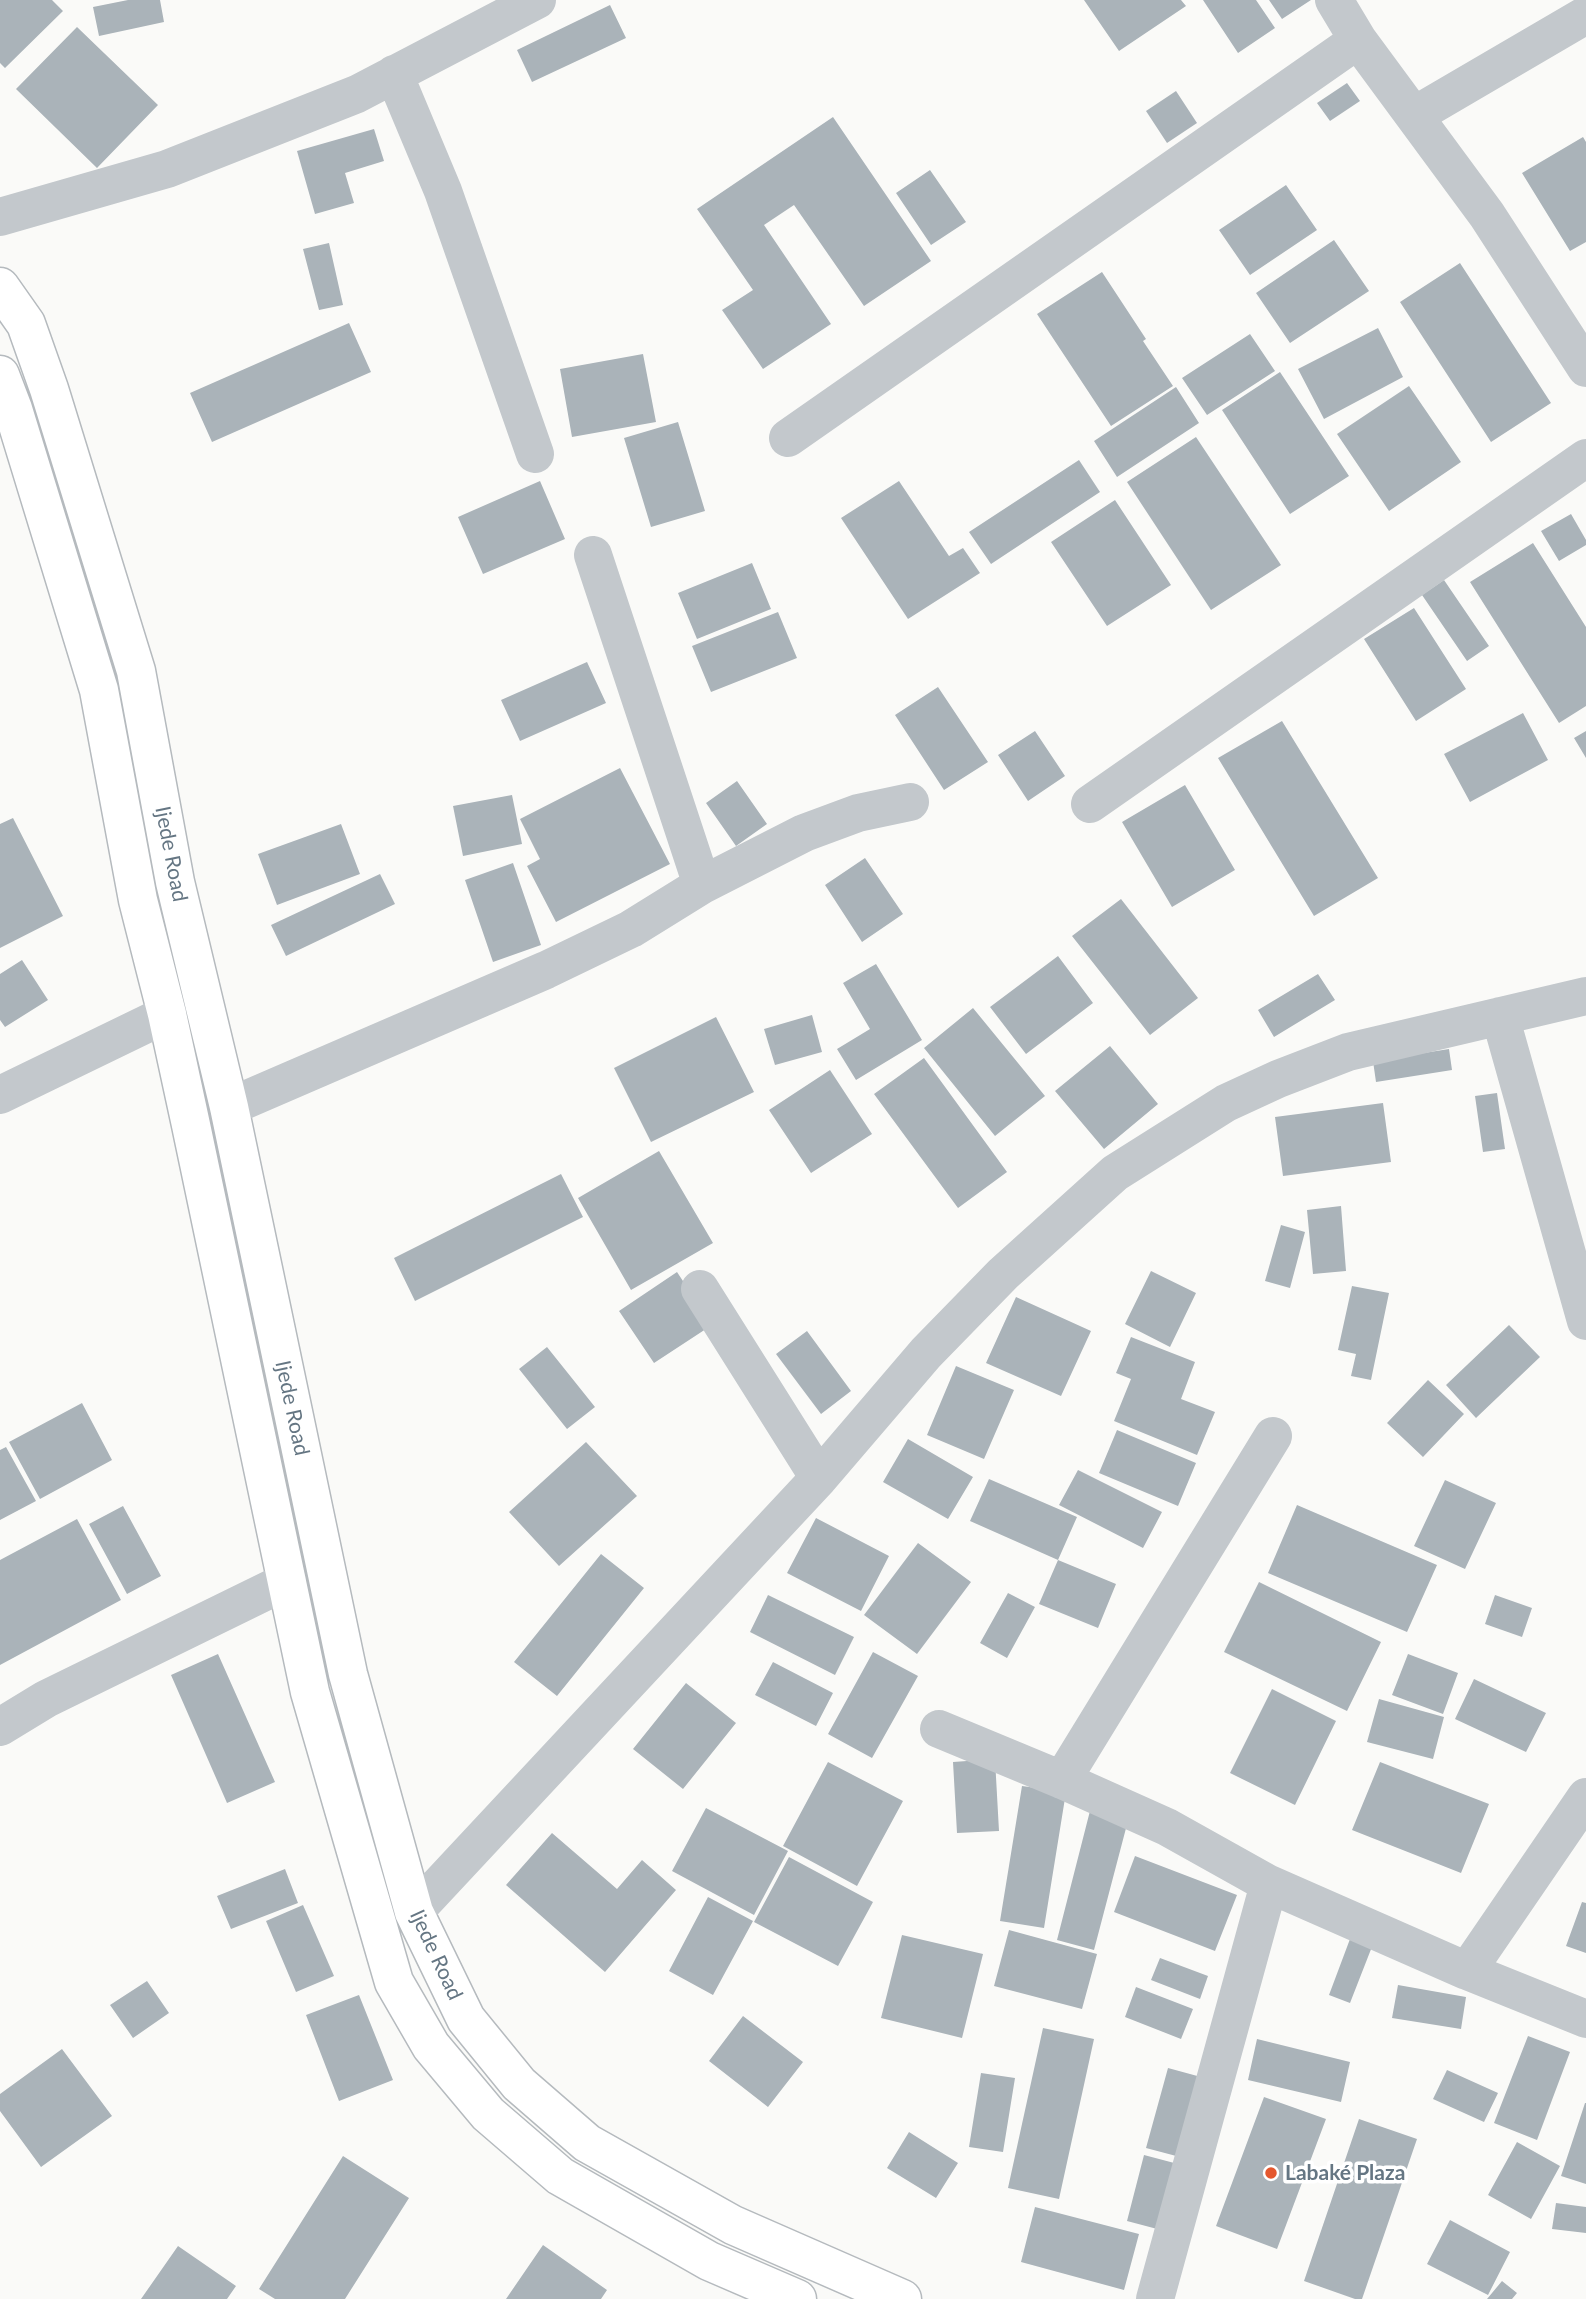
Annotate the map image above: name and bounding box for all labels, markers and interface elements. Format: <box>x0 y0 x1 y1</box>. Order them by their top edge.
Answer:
street label: Ijede Road <box>149 804 193 904</box>
street label: Ijede Road <box>270 1358 314 1458</box>
street label: Ijede Road <box>404 1906 468 2004</box>
place label: Labaké Plaza <box>1285 2160 1405 2186</box>
marker: Labaké Plaza <box>1263 2165 1279 2181</box>

